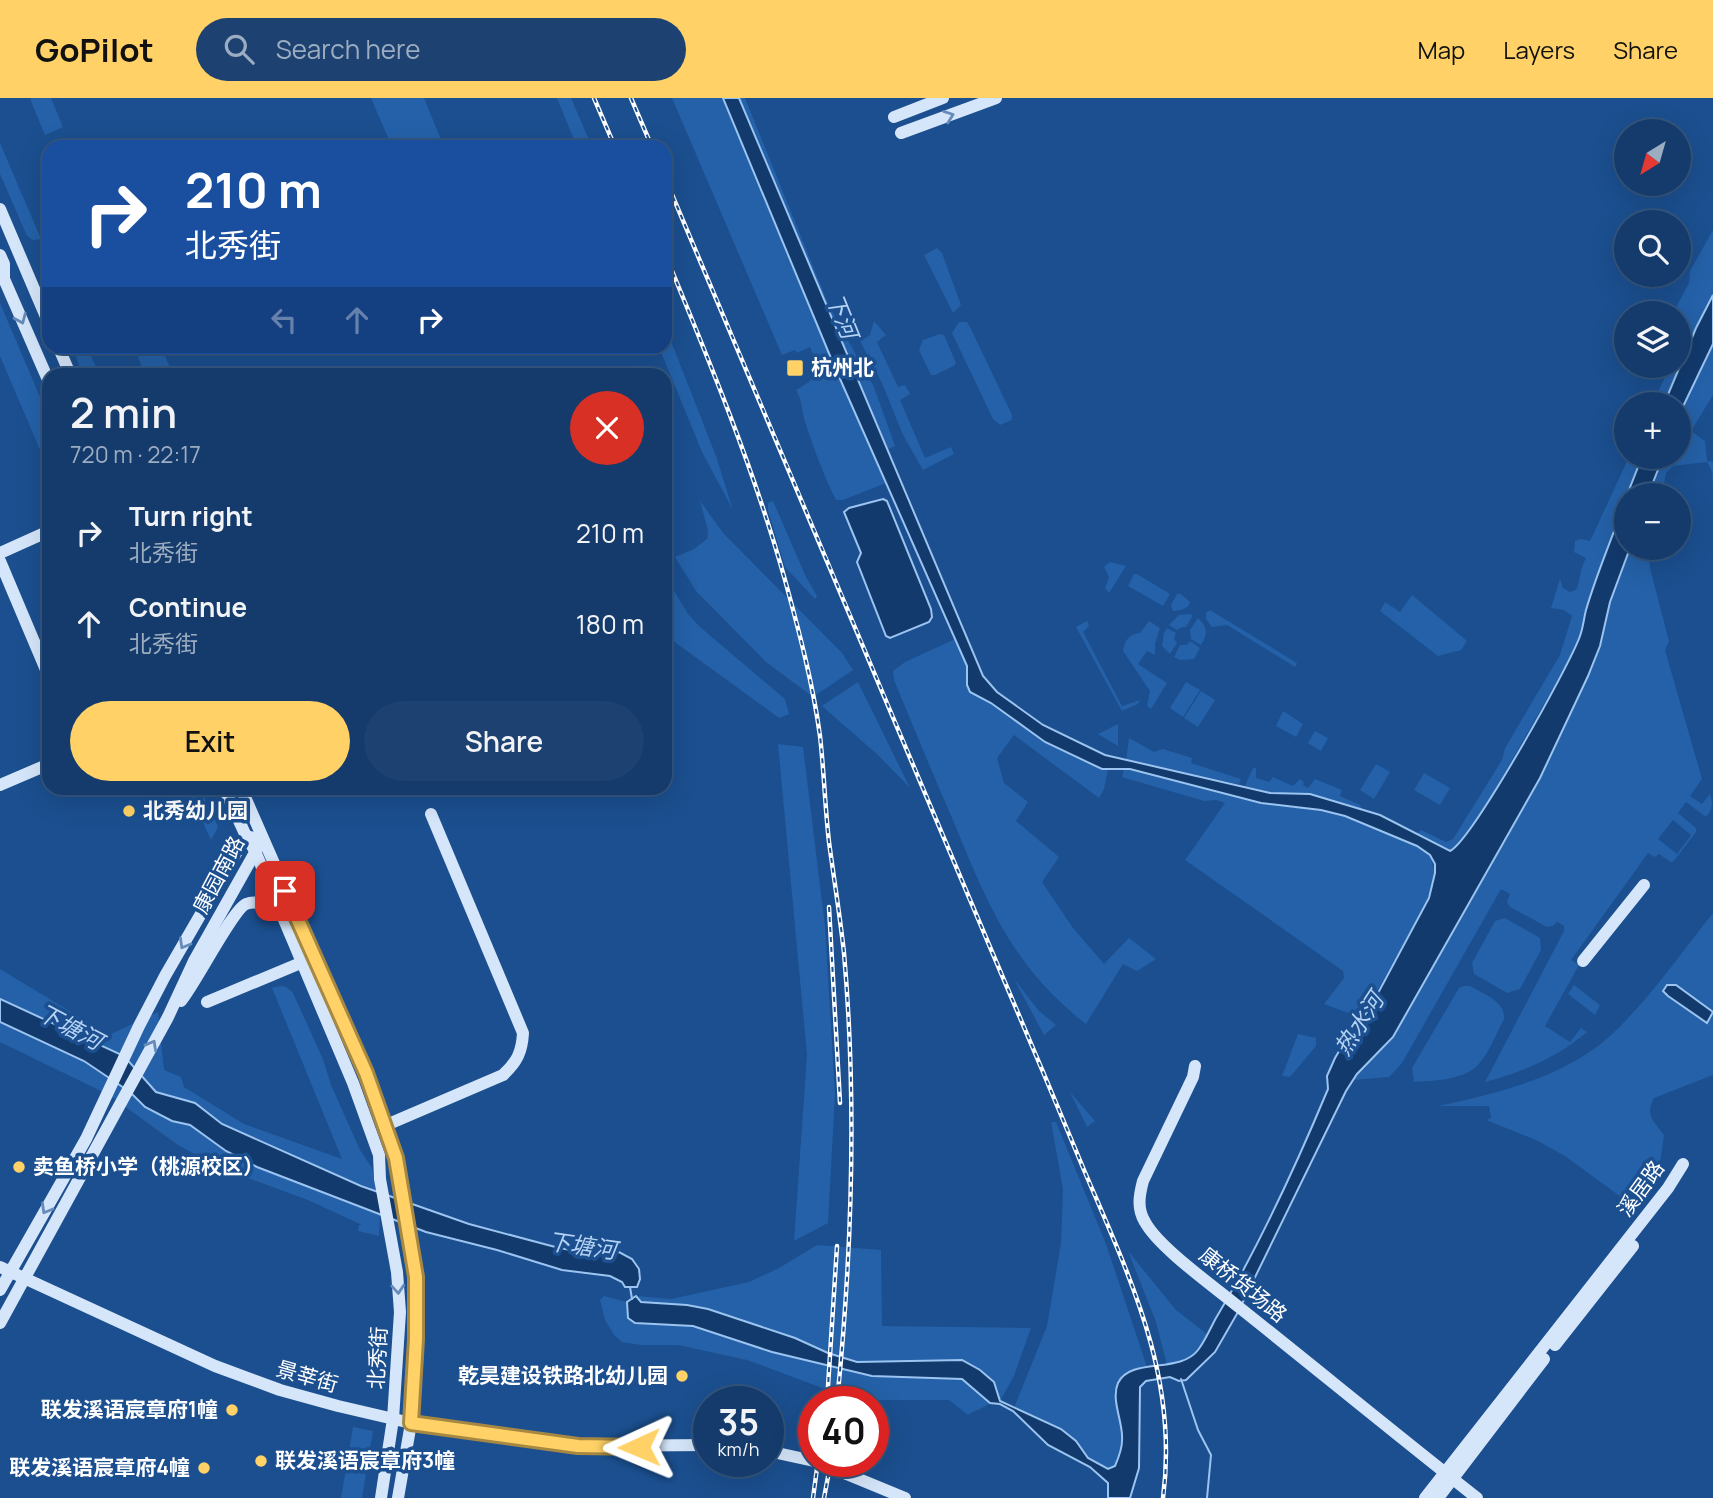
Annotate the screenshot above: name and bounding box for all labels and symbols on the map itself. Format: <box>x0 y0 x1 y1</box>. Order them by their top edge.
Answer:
one-way arrow <box>942 110 954 124</box>
north arrow <box>1614 119 1690 196</box>
water label: 下河 <box>819 288 868 347</box>
one-way arrow <box>13 312 27 324</box>
place label: 杭州北 <box>811 353 874 381</box>
marker: 杭州北 <box>785 358 805 378</box>
place label: 北秀幼儿园 <box>143 796 248 824</box>
marker: 北秀幼儿园 <box>121 803 137 819</box>
street label: 康园南路 <box>186 831 250 918</box>
pin <box>255 861 315 921</box>
one-way arrow <box>179 937 192 950</box>
water label: 热水河 <box>1326 982 1393 1061</box>
water label: 下塘河 <box>32 996 112 1058</box>
one-way arrow <box>144 1040 158 1052</box>
place label: 卖鱼桥小学（桃源校区） <box>33 1152 264 1180</box>
street label: 溪居路 <box>1610 1155 1670 1222</box>
marker: 卖鱼桥小学（桃源校区） <box>11 1159 27 1175</box>
one-way arrow <box>41 1202 54 1215</box>
water label: 下塘河 <box>546 1224 622 1266</box>
street label: 康桥货场路 <box>1194 1240 1293 1328</box>
one-way arrow <box>390 1283 405 1294</box>
street label: 北秀街 <box>361 1326 393 1390</box>
street label: 景莘街 <box>273 1354 341 1398</box>
place label: 乾昊建设铁路北幼儿园 <box>458 1361 668 1389</box>
marker: 乾昊建设铁路北幼儿园 <box>674 1368 690 1384</box>
speed limit sign: 40 <box>798 1386 889 1477</box>
place label: 联发溪语宸章府1幢 <box>41 1395 218 1423</box>
marker: 联发溪语宸章府1幢 <box>224 1402 240 1418</box>
position arrow <box>602 1410 676 1484</box>
place label: 联发溪语宸章府3幢 <box>275 1446 455 1474</box>
place label: 联发溪语宸章府4幢 <box>9 1453 190 1481</box>
marker: 联发溪语宸章府3幢 <box>253 1453 269 1469</box>
marker: 联发溪语宸章府4幢 <box>196 1460 212 1476</box>

